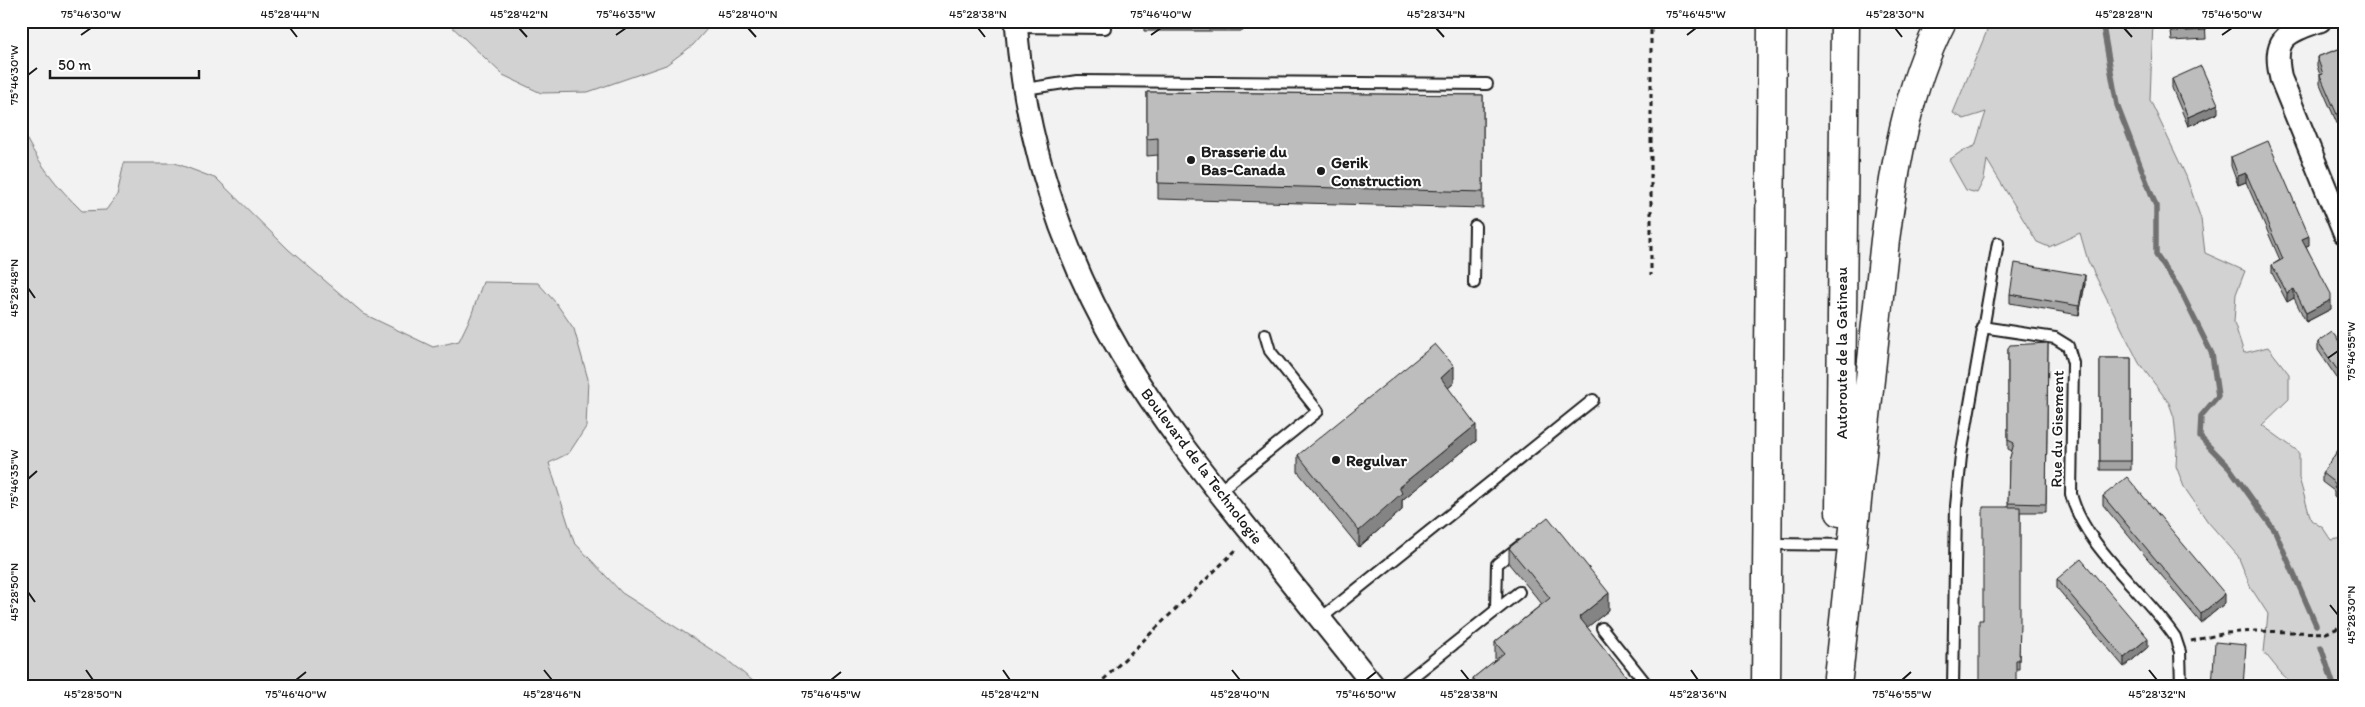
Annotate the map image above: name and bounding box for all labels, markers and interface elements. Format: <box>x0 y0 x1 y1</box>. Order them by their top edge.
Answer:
text: 75°46'30"W <box>61 7 121 21</box>
text: 45°28'44"N <box>260 7 320 21</box>
text: 45°28'42"N <box>490 7 548 21</box>
text: 75°46'35"W <box>596 7 656 21</box>
text: 45°28'40"N <box>718 7 778 21</box>
text: 45°28'38"N <box>949 7 1007 21</box>
text: 75°46'40"W <box>1131 7 1191 21</box>
text: 45°28'34"N <box>1407 7 1465 21</box>
text: 75°46'45"W <box>1666 7 1726 21</box>
text: 45°28'30"N <box>1866 7 1924 21</box>
text: 45°28'28"N <box>2095 7 2153 21</box>
text: 75°46'50"W <box>2202 7 2262 21</box>
text: 75°46'30"W <box>7 45 21 105</box>
scale bar <box>50 48 199 80</box>
text: 50 m <box>58 56 91 74</box>
place label: Brasserie du Bas-Canada <box>1201 142 1287 179</box>
place label: Gerik Construction <box>1331 153 1422 190</box>
marker: Brasserie du Bas-Canada <box>1185 154 1197 166</box>
marker: Gerik Construction <box>1315 165 1327 177</box>
text: 45°28'48"N <box>7 259 21 317</box>
street label: Autoroute de la Gatineau <box>1832 267 1851 439</box>
text: 75°46'55"W <box>2344 322 2358 380</box>
street label: Rue du Gisement <box>2046 370 2068 488</box>
street label: Boulevard de la Technologie <box>1137 384 1267 548</box>
text: 75°46'35"W <box>7 449 21 509</box>
place label: Regulvar <box>1346 451 1407 471</box>
marker: Regulvar <box>1330 454 1342 466</box>
text: 45°28'50"N <box>7 563 21 621</box>
text: 45°28'30"N <box>2344 586 2358 644</box>
text: 45°28'50"N <box>64 687 122 701</box>
text: 75°46'40"W <box>266 687 326 701</box>
text: 45°28'46"N <box>523 687 581 701</box>
text: 75°46'45"W <box>801 687 861 701</box>
text: 45°28'42"N <box>981 687 1039 701</box>
text: 45°28'40"N <box>1210 687 1270 701</box>
text: 75°46'50"W <box>1336 687 1396 701</box>
text: 45°28'38"N <box>1440 687 1498 701</box>
text: 45°28'36"N <box>1669 687 1727 701</box>
text: 75°46'55"W <box>1873 687 1931 701</box>
text: 45°28'32"N <box>2128 687 2186 701</box>

